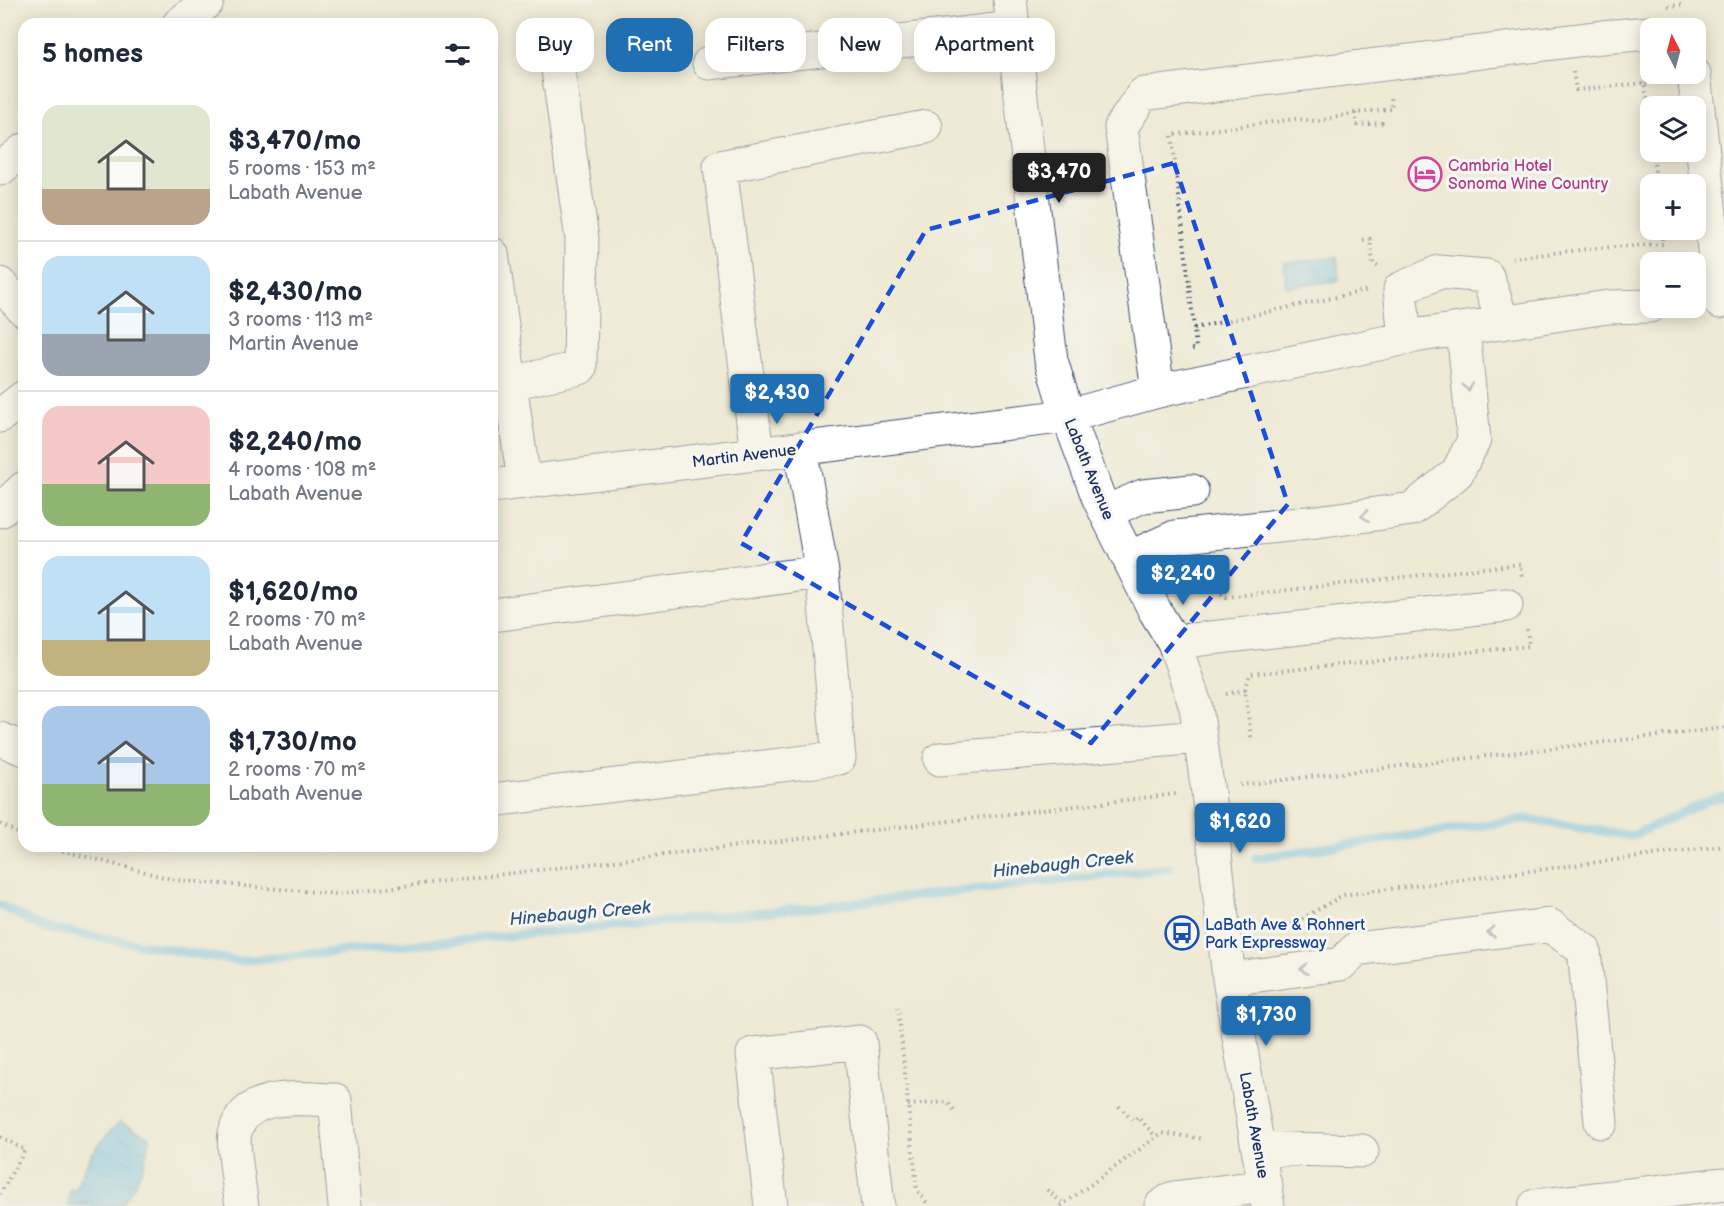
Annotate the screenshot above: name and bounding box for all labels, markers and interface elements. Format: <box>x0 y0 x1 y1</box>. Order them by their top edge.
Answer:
chip: Buy <box>516 18 594 72</box>
chip: Rent <box>606 18 693 72</box>
chip: Filters <box>705 18 806 72</box>
chip: New <box>818 18 902 72</box>
chip: Apartment <box>914 18 1055 72</box>
north arrow <box>1640 18 1706 84</box>
map controls <box>1640 18 1706 318</box>
icon: filters <box>441 38 474 71</box>
text: 5 homes <box>42 39 143 70</box>
button: layers <box>1640 96 1706 162</box>
text: $3,470/mo <box>228 126 361 157</box>
icon: home <box>90 129 162 201</box>
pin: $3,470 <box>1010 153 1108 204</box>
hotel icon: Cambria Hotel Sonoma Wine Country <box>1407 156 1443 192</box>
text: 5 rooms · 153 m² <box>228 157 376 181</box>
place label: Cambria Hotel Sonoma Wine Country <box>1448 157 1609 194</box>
text: $3,470 <box>1027 160 1091 184</box>
button: + <box>1640 174 1706 240</box>
text: Labath Avenue <box>228 181 363 205</box>
button: − <box>1640 252 1706 318</box>
text: $2,430/mo <box>228 277 362 308</box>
icon: home <box>90 280 162 352</box>
text: 3 rooms · 113 m² <box>228 308 373 332</box>
text: Martin Avenue <box>228 332 359 356</box>
pin: $2,430 <box>728 374 826 425</box>
text: $2,430 <box>744 381 810 405</box>
one-way arrow <box>1462 382 1475 391</box>
street label: Labath Avenue <box>1060 416 1118 523</box>
text: $2,240/mo <box>228 427 362 458</box>
icon: home <box>90 430 162 502</box>
street label: Martin Avenue <box>691 441 798 472</box>
text: 4 rooms · 108 m² <box>228 458 376 482</box>
text: Labath Avenue <box>228 482 363 506</box>
one-way arrow <box>1361 509 1370 521</box>
pin: $2,240 <box>1134 555 1232 606</box>
text: $2,240 <box>1150 562 1216 586</box>
text: $1,620/mo <box>228 577 358 608</box>
icon: home <box>90 580 162 652</box>
text: 2 rooms · 70 m² <box>228 608 366 632</box>
text: Labath Avenue <box>228 632 363 656</box>
text: $1,730/mo <box>228 727 357 758</box>
icon: home <box>90 730 162 802</box>
text: 2 rooms · 70 m² <box>228 758 366 782</box>
text: Labath Avenue <box>228 782 363 806</box>
pin: $1,620 <box>1191 803 1289 854</box>
text: $1,620 <box>1209 810 1271 834</box>
water label: Hinebaugh Creek <box>991 847 1136 882</box>
water label: Hinebaugh Creek <box>509 897 653 930</box>
bus stop icon: LaBath Ave & Rohnert Park Expressway <box>1164 915 1200 951</box>
place label: LaBath Ave & Rohnert Park Expressway <box>1205 916 1365 953</box>
one-way arrow <box>1487 925 1496 938</box>
one-way arrow <box>1300 962 1309 975</box>
pin: $1,730 <box>1217 996 1315 1047</box>
text: $1,730 <box>1235 1003 1297 1027</box>
street label: Labath Avenue <box>1235 1071 1272 1180</box>

